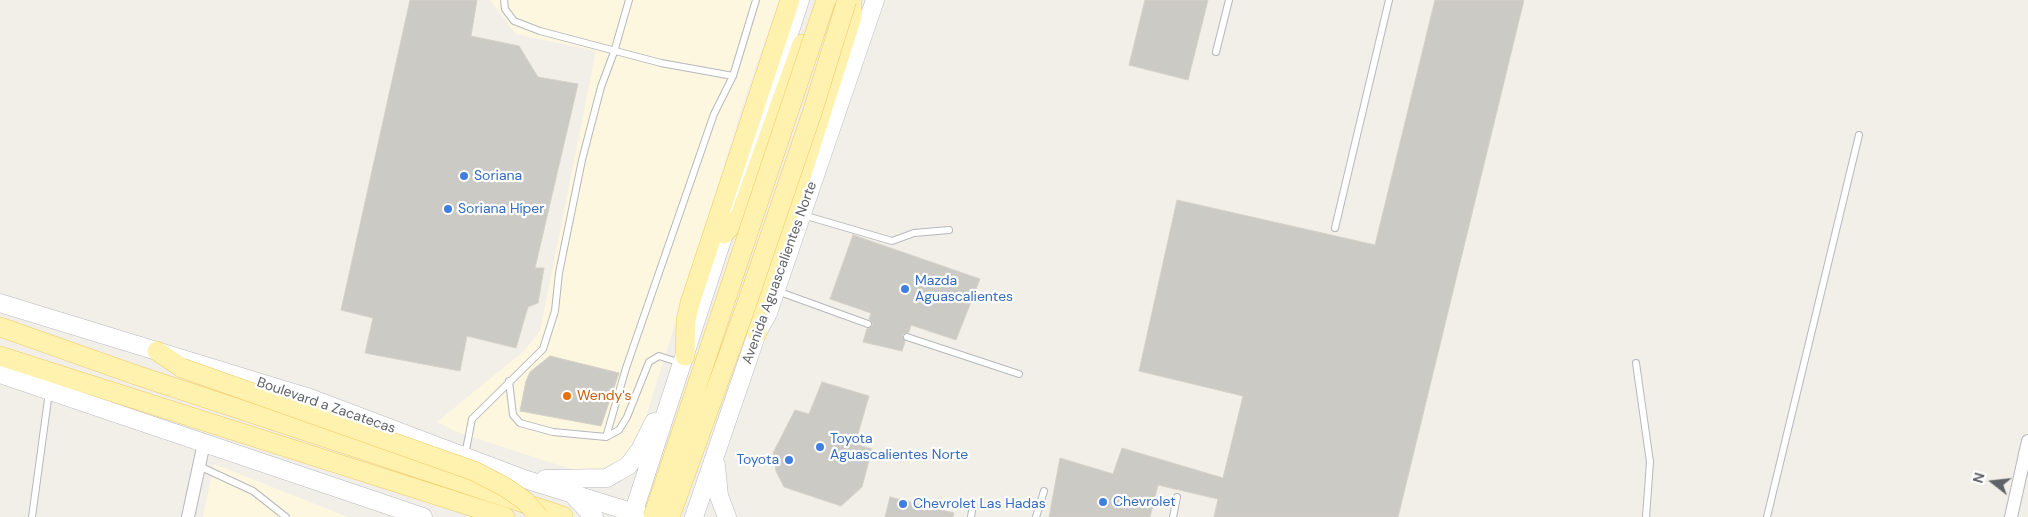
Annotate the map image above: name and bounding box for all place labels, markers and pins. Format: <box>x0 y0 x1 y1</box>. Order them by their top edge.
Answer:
place label: Soriana <box>474 168 522 184</box>
marker: Soriana <box>458 170 470 182</box>
place label: Soriana Híper <box>458 201 545 217</box>
marker: Soriana Híper <box>442 203 454 215</box>
place label: Mazda Aguascalientes <box>915 273 1013 306</box>
marker: Mazda Aguascalientes <box>899 283 911 295</box>
place label: Wendy's <box>577 388 632 404</box>
marker: Wendy's <box>561 390 573 402</box>
place label: Toyota Aguascalientes Norte <box>830 431 968 464</box>
marker: Toyota Aguascalientes Norte <box>814 441 826 453</box>
place label: Toyota <box>736 452 779 468</box>
marker: Toyota <box>783 454 795 466</box>
place label: Chevrolet <box>1113 494 1176 510</box>
place label: Chevrolet Las Hadas <box>913 496 1046 512</box>
marker: Chevrolet <box>1097 496 1109 508</box>
marker: Chevrolet Las Hadas <box>897 498 909 510</box>

